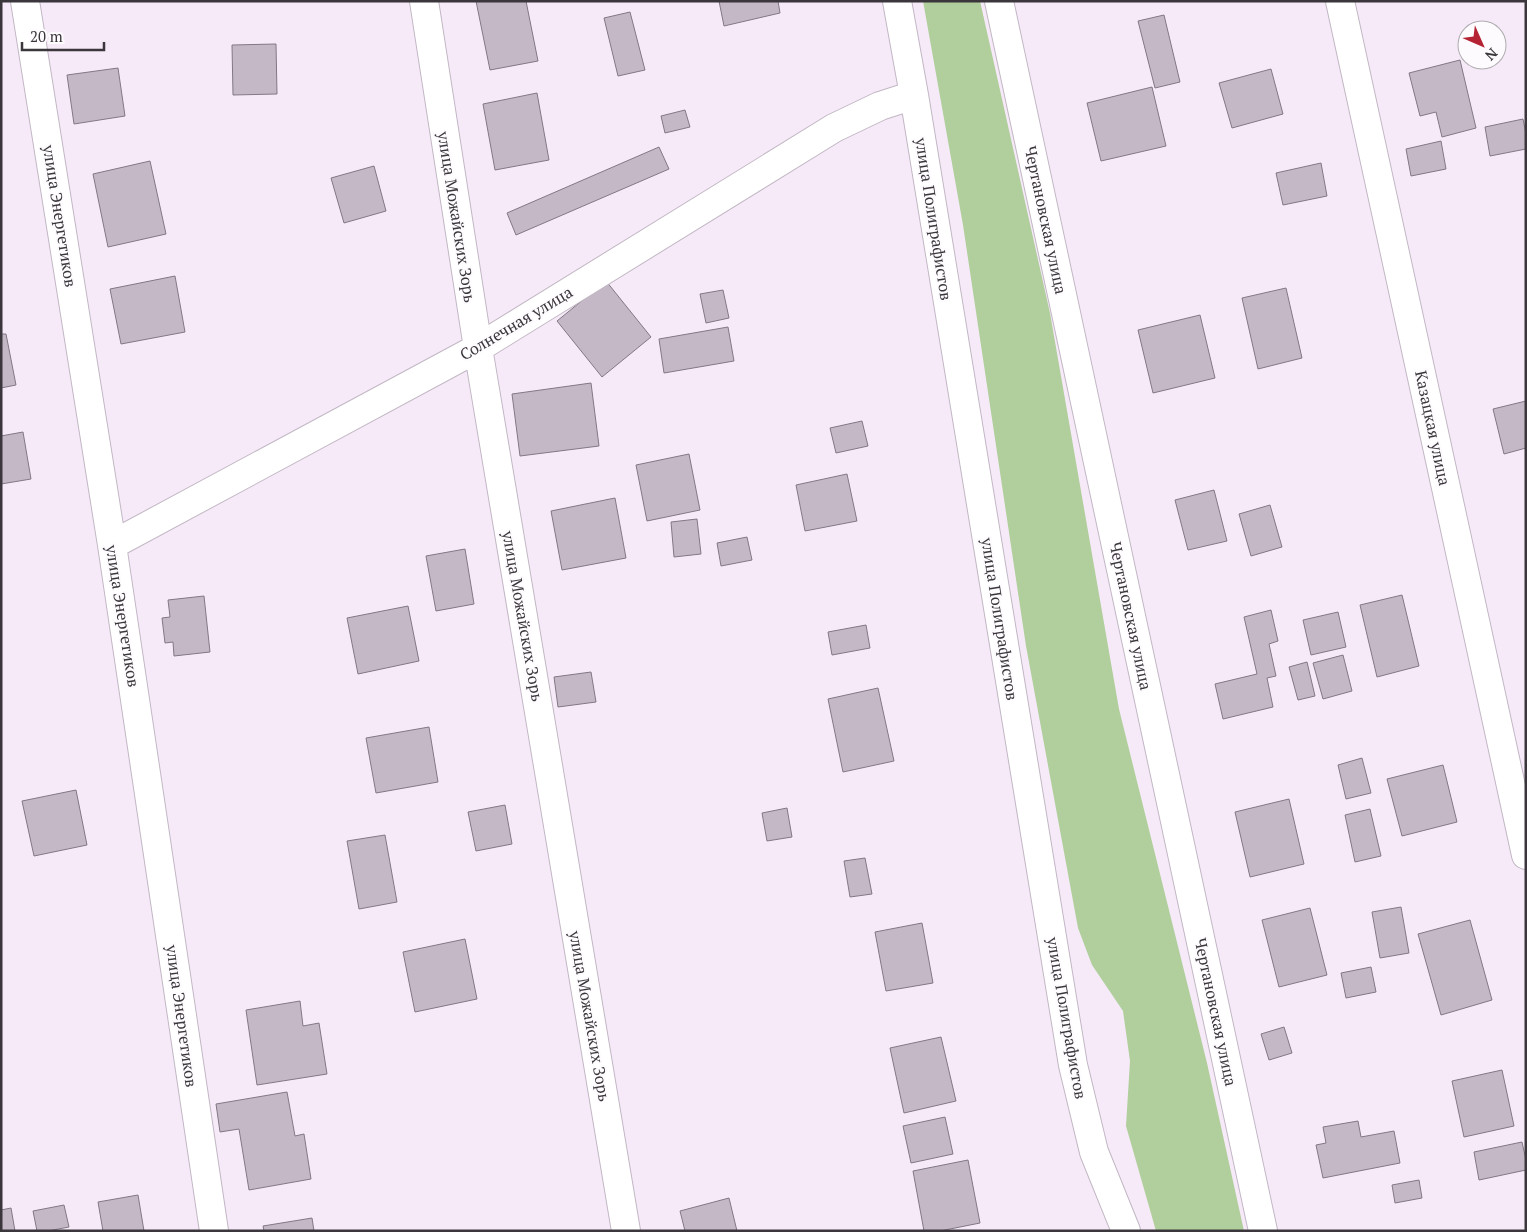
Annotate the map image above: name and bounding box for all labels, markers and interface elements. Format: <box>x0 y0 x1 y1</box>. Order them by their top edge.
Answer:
scale bar <box>22 20 105 52</box>
north arrow <box>1457 20 1507 70</box>
text: 20 m <box>30 26 63 46</box>
text: N <box>1481 44 1502 65</box>
street label: улица Можайских Зорь <box>432 129 481 304</box>
street label: улица Полиграфистов <box>910 135 958 302</box>
street label: улица Энергетиков <box>38 142 82 289</box>
street label: Чертановская улица <box>1020 144 1072 296</box>
street label: Солнечная улица <box>456 281 576 365</box>
street label: Казацкая улица <box>1410 368 1456 488</box>
street label: улица Можайских Зорь <box>497 528 549 703</box>
street label: улица Полиграфистов <box>976 535 1024 702</box>
street label: Чертановская улица <box>1105 540 1157 692</box>
street label: улица Энергетиков <box>101 542 145 689</box>
street label: улица Можайских Зорь <box>564 928 616 1103</box>
street label: улица Полиграфистов <box>1042 934 1092 1101</box>
street label: Чертановская улица <box>1190 936 1242 1088</box>
street label: улица Энергетиков <box>161 942 203 1089</box>

